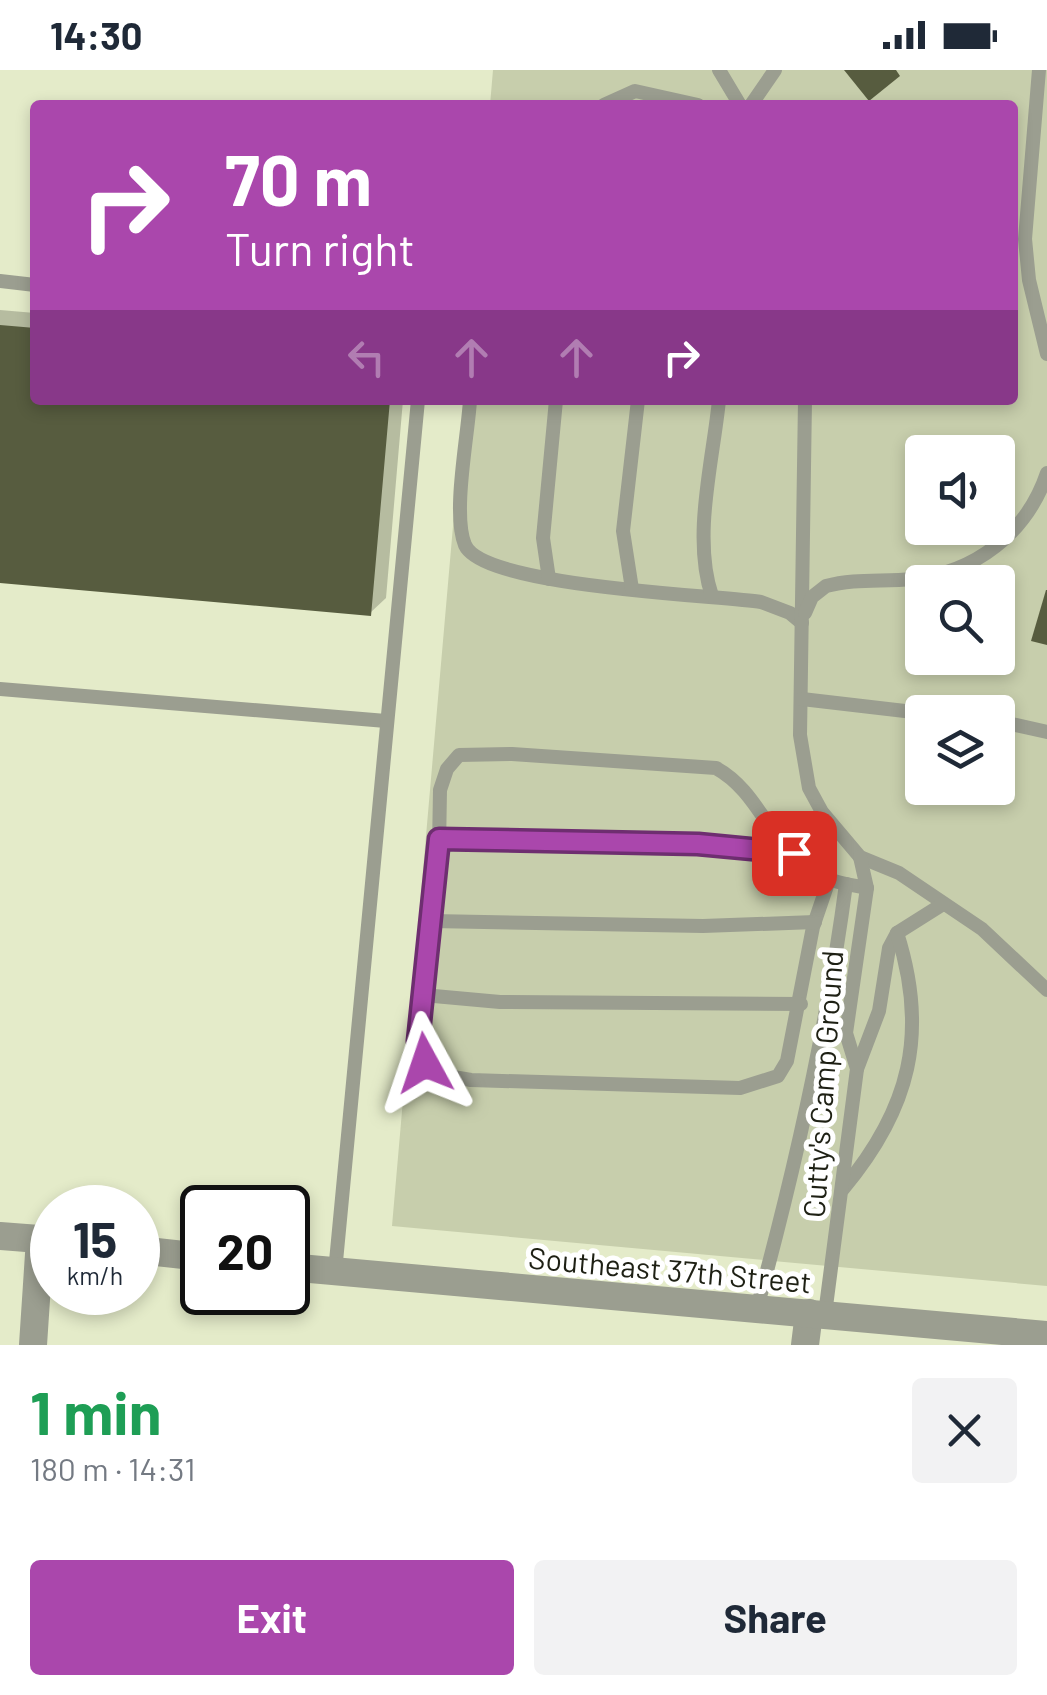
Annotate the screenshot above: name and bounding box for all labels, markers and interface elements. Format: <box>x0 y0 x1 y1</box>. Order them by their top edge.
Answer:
text: 14:30 <box>50 12 142 58</box>
text: 70 m <box>225 136 372 220</box>
icon: right <box>60 140 190 270</box>
text: Turn right <box>225 221 415 275</box>
icon: left <box>339 330 394 385</box>
icon: ahead <box>444 330 499 385</box>
icon: ahead <box>549 330 604 385</box>
icon: right <box>654 330 709 385</box>
map controls <box>905 435 1015 805</box>
button: sound <box>905 435 1015 545</box>
button: search <box>905 565 1015 675</box>
button: layers <box>905 695 1015 805</box>
pin <box>752 811 837 896</box>
icon: arrive <box>767 826 822 881</box>
street label: Cutty's Camp Ground <box>795 949 849 1219</box>
position arrow <box>373 1011 477 1115</box>
speed limit sign: 20 <box>180 1185 310 1315</box>
text: 15 <box>73 1208 117 1268</box>
street label: Southeast 37th Street <box>527 1239 813 1299</box>
text: km/h <box>67 1260 123 1290</box>
text: 1 min <box>30 1375 161 1447</box>
button: close <box>912 1378 1017 1483</box>
text: 180 m · 14:31 <box>30 1449 195 1487</box>
button: Exit <box>30 1560 514 1675</box>
button: Share <box>534 1560 1017 1675</box>

